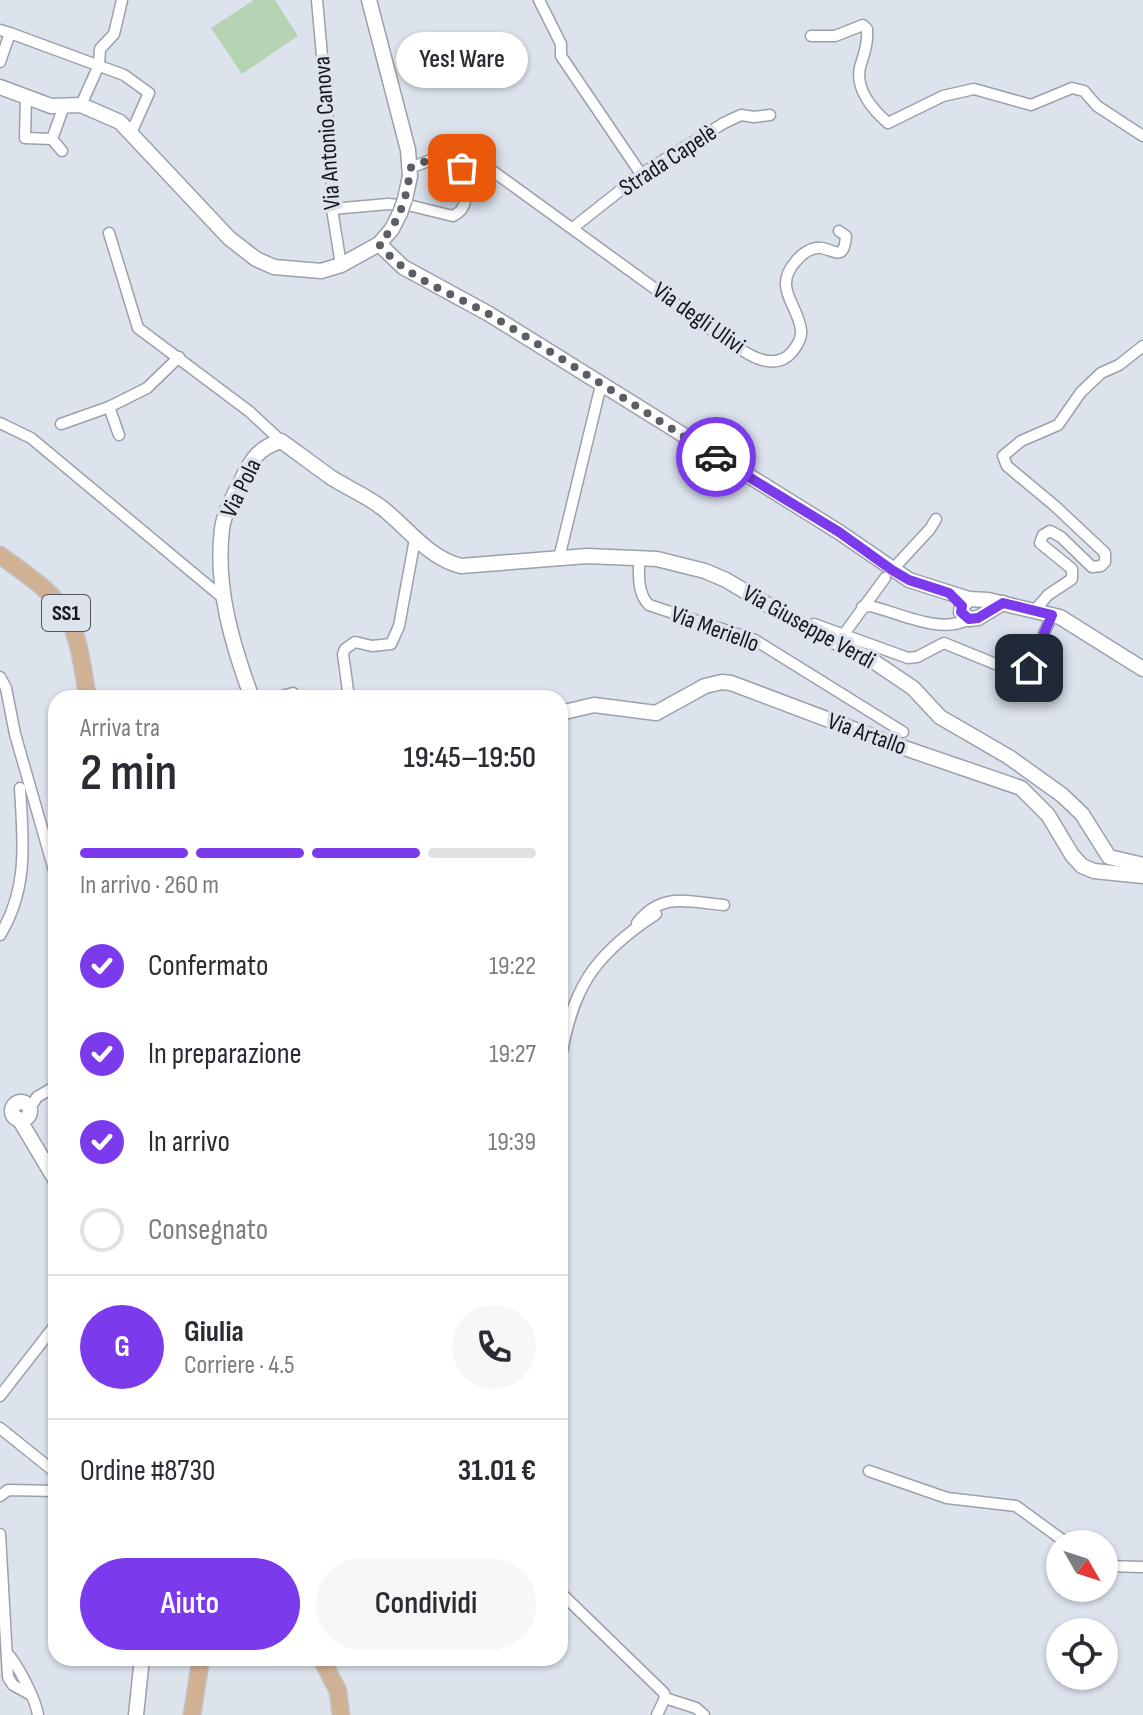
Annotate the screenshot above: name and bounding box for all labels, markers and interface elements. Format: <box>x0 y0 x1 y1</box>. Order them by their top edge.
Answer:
callout: Yes! Ware <box>396 32 528 88</box>
text: Yes! Ware <box>419 44 505 75</box>
street label: Via Antonio Canova <box>307 55 347 211</box>
street label: Strada Capelè <box>614 118 722 202</box>
pin <box>428 134 496 202</box>
icon: bag <box>440 146 484 190</box>
street label: Via degli Ulivi <box>647 276 751 360</box>
courier <box>676 417 756 497</box>
icon: car <box>694 435 738 479</box>
street label: Via Pola <box>214 454 268 522</box>
street label: Via Giuseppe Verdi <box>738 579 880 675</box>
road number: SS1 <box>42 595 90 631</box>
street label: Via Meriello <box>667 600 763 658</box>
pin <box>995 634 1063 702</box>
icon: home <box>1007 646 1051 690</box>
street label: Via Artallo <box>824 706 910 762</box>
text: Arriva tra <box>80 713 160 744</box>
text: 19:45–19:50 <box>404 740 536 776</box>
text: 2 min <box>80 742 177 805</box>
text: In arrivo · 260 m <box>80 870 219 901</box>
icon: check <box>80 944 124 988</box>
text: Confermato <box>148 948 268 984</box>
text: 19:22 <box>489 951 536 982</box>
icon: check <box>80 1032 124 1076</box>
text: In preparazione <box>148 1036 302 1072</box>
text: 19:27 <box>489 1039 536 1070</box>
icon: check <box>80 1120 124 1164</box>
text: In arrivo <box>148 1124 230 1160</box>
text: 19:39 <box>488 1127 536 1158</box>
text: Consegnato <box>148 1212 268 1248</box>
button: phone <box>452 1305 536 1389</box>
text: Giulia <box>184 1314 244 1350</box>
text: G <box>114 1329 130 1365</box>
text: Corriere · 4.5 <box>184 1350 294 1381</box>
text: Ordine #8730 <box>80 1453 215 1489</box>
text: 31.01 € <box>458 1453 536 1489</box>
north arrow <box>1046 1530 1118 1602</box>
map controls <box>1046 1530 1118 1690</box>
button: Aiuto <box>80 1558 300 1650</box>
button: Condividi <box>316 1558 536 1650</box>
button: locate <box>1046 1618 1118 1690</box>

